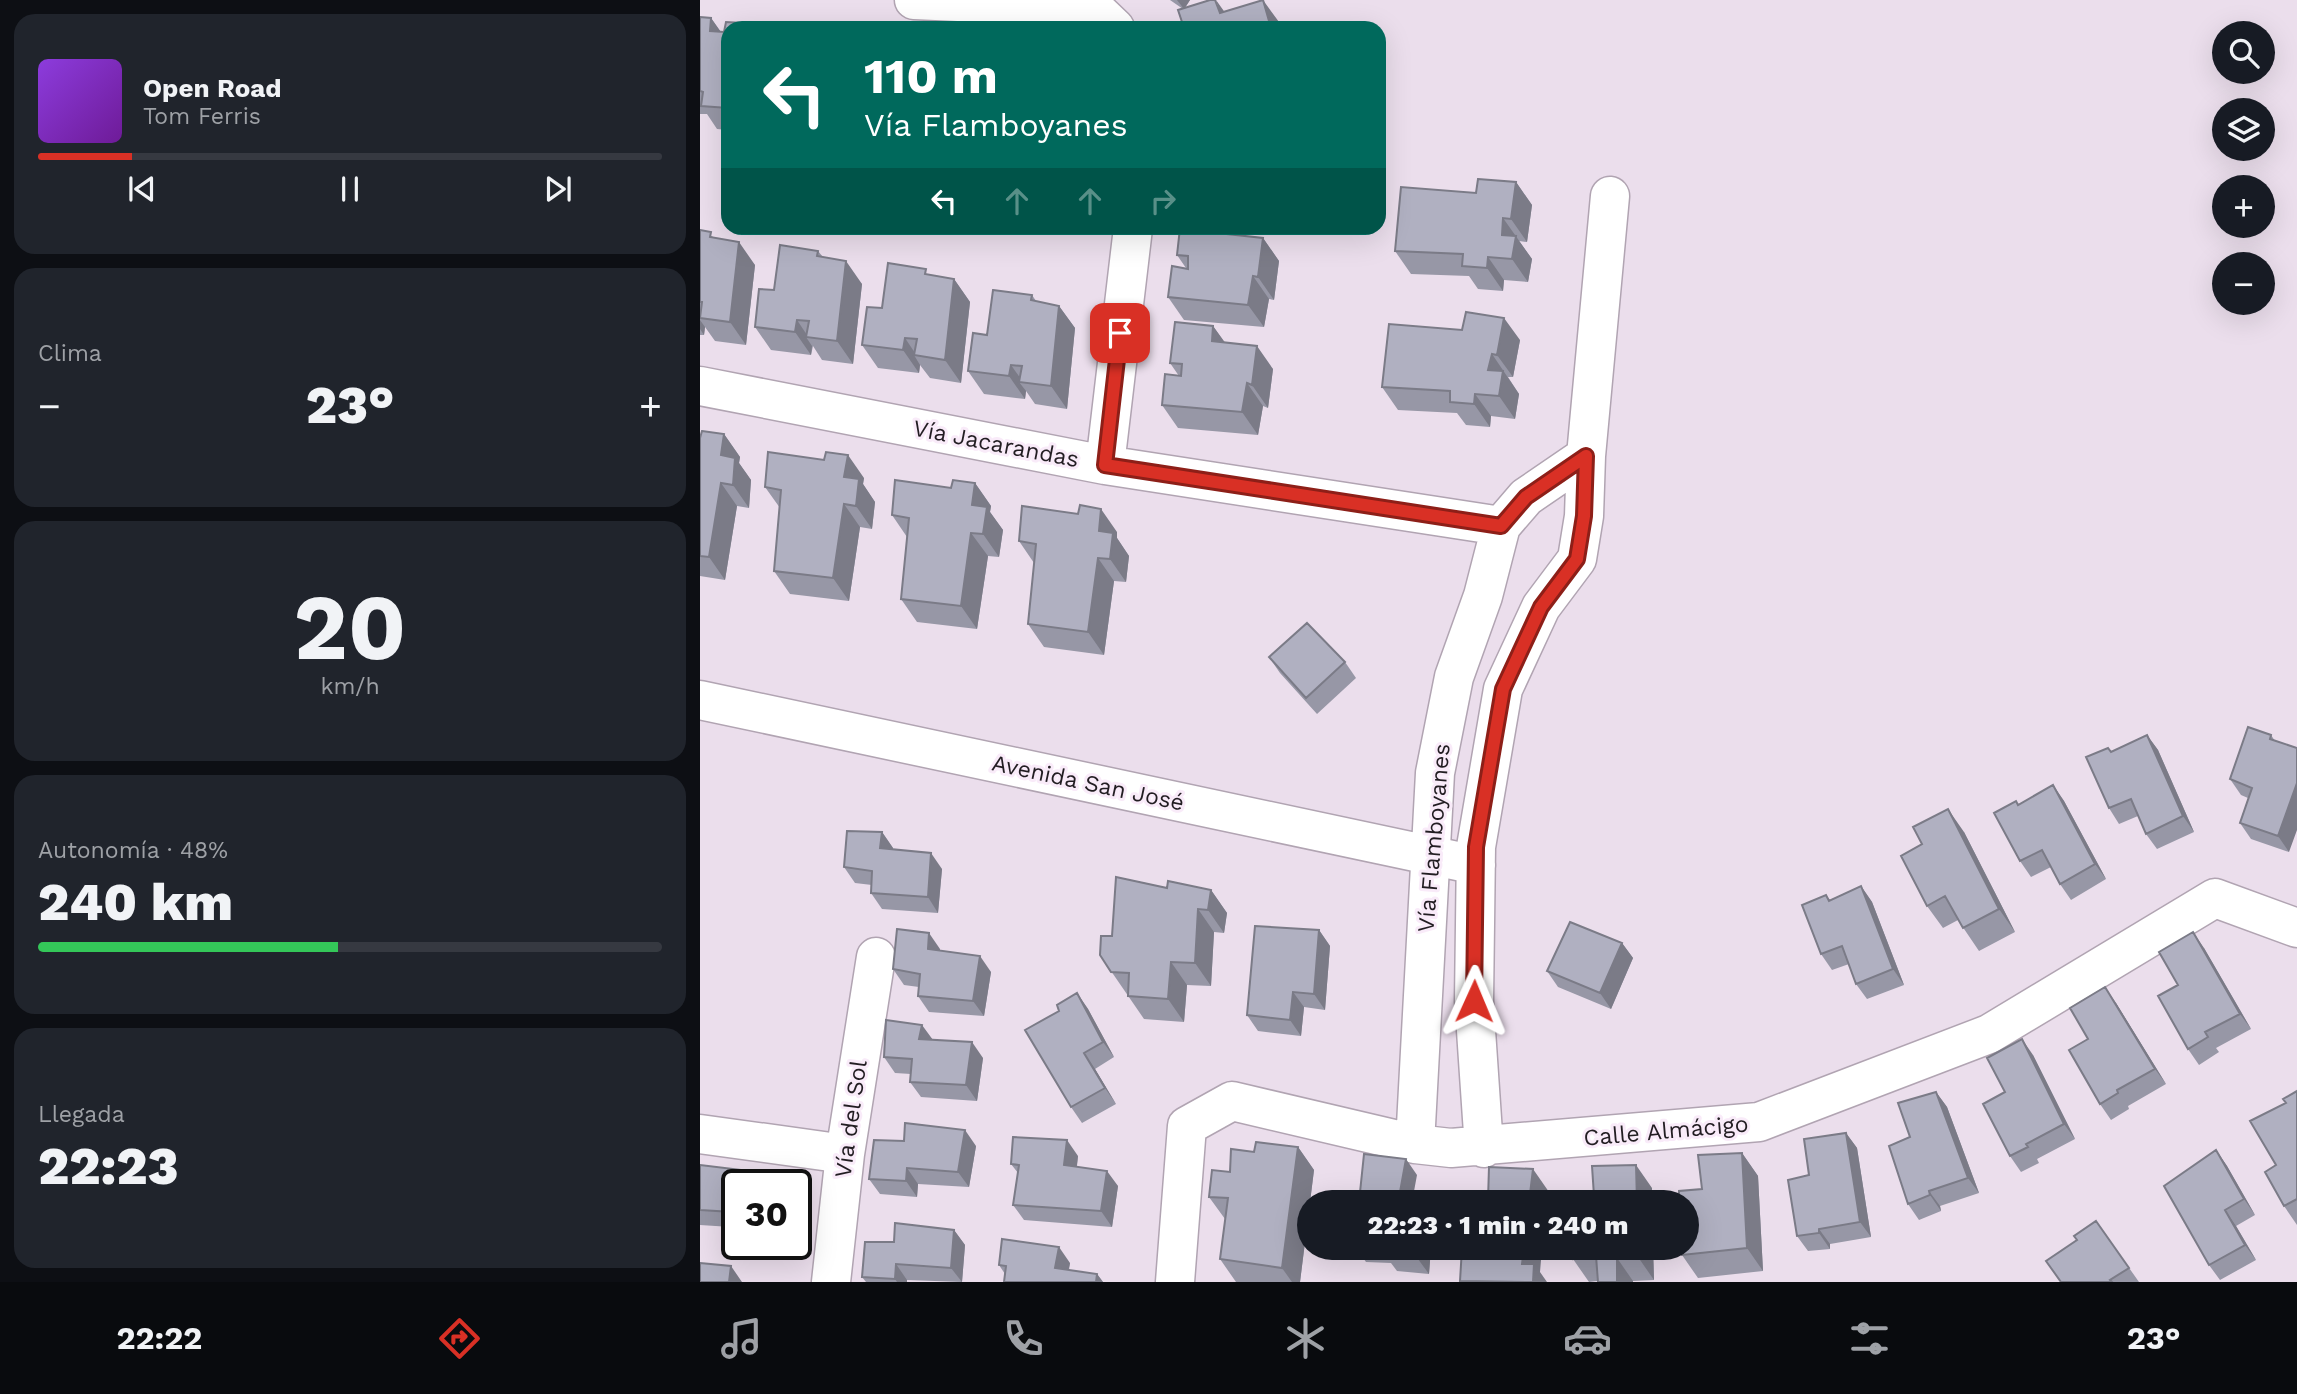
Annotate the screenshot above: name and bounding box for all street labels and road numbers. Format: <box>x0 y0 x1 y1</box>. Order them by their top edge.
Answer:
street label: Vía Jacarandas <box>911 415 1081 473</box>
street label: Vía Flamboyanes <box>1412 742 1456 934</box>
street label: Avenida San José <box>989 749 1187 817</box>
street label: Vía del Sol <box>829 1058 873 1180</box>
street label: Calle Almácigo <box>1583 1110 1749 1152</box>

